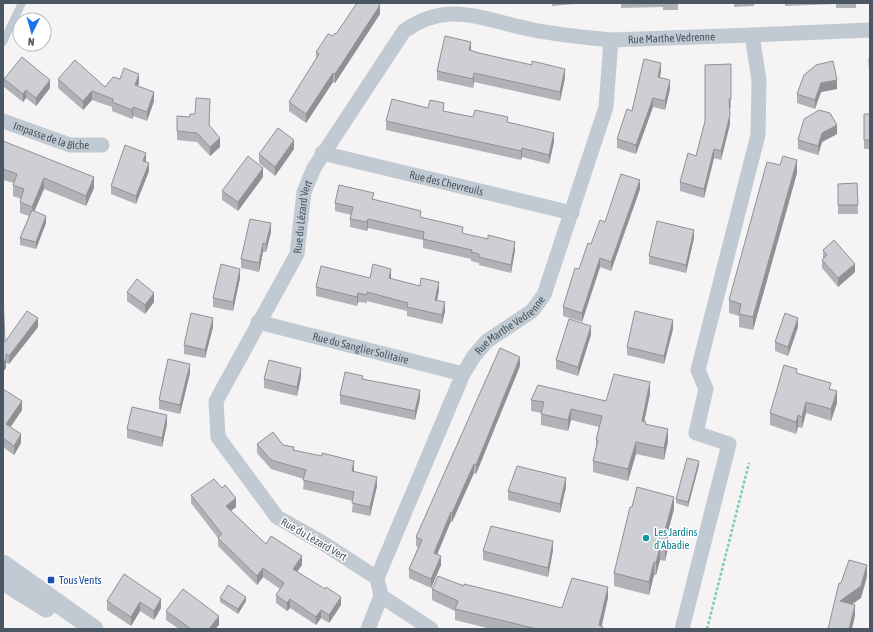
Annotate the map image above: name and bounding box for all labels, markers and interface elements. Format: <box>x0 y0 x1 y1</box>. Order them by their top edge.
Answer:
north arrow <box>12 12 52 52</box>
street label: Rue Marthe Vedrenne <box>628 30 715 45</box>
text: N <box>27 36 35 48</box>
street label: Impasse de la Biche <box>12 119 89 152</box>
street label: Rue des Chevreuils <box>408 168 485 198</box>
street label: Rue du Lézard Vert <box>291 178 314 254</box>
street label: Rue Marthe Vedrenne <box>472 294 547 357</box>
street label: Rue du Sanglier Solitaire <box>311 330 410 366</box>
street label: Rue du Lézard Vert <box>279 515 349 563</box>
place label: Les Jardins d'Abadie <box>654 526 698 551</box>
marker: Les Jardins d'Abadie <box>641 533 651 543</box>
place label: Tous Vents <box>59 574 102 586</box>
marker: Tous Vents <box>46 575 56 585</box>

